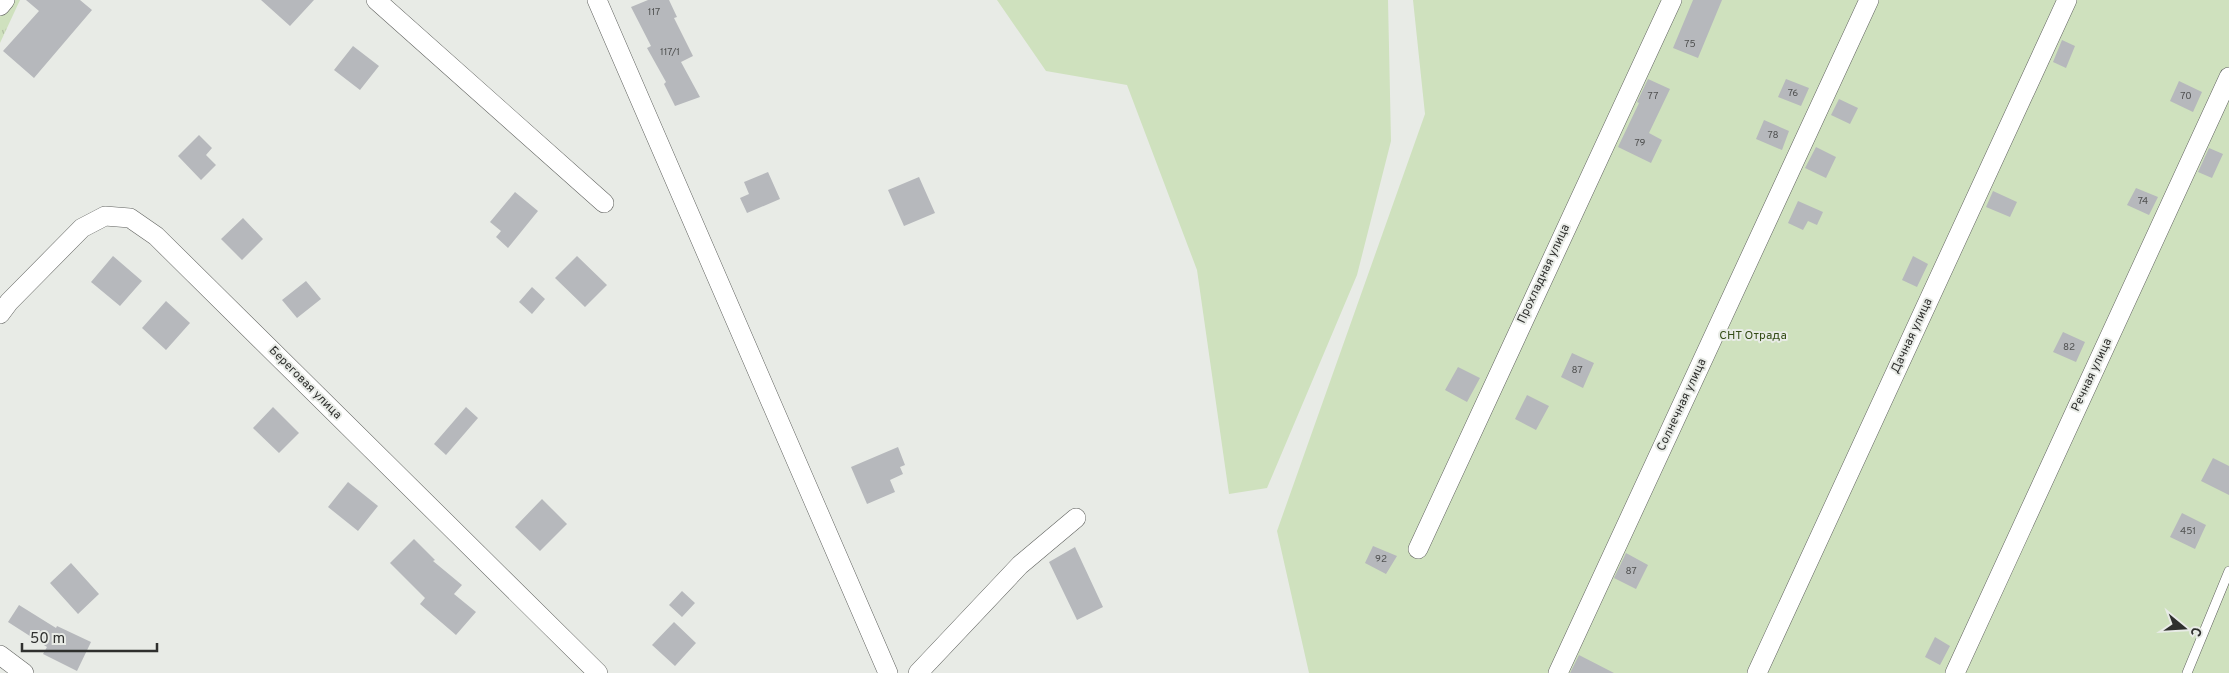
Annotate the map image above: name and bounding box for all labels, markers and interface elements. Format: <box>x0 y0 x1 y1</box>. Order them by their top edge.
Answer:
house number: 117 <box>648 6 660 19</box>
house number: 75 <box>1684 38 1696 51</box>
house number: 117/1 <box>660 46 680 59</box>
house number: 76 <box>1788 87 1798 100</box>
house number: 77 <box>1648 90 1658 103</box>
house number: 70 <box>2180 90 2192 103</box>
house number: 78 <box>1767 129 1779 142</box>
house number: 79 <box>1634 137 1646 150</box>
house number: 74 <box>2138 195 2148 208</box>
street label: Прохладная улица <box>1514 222 1574 326</box>
street label: Дачная улица <box>1888 296 1936 376</box>
park label: СНТ Отрада <box>1719 328 1787 344</box>
street label: Речная улица <box>2068 336 2116 414</box>
house number: 82 <box>2063 341 2075 354</box>
street label: Береговая улица <box>265 343 345 423</box>
street label: Солнечная улица <box>1654 356 1710 454</box>
house number: 87 <box>1571 364 1583 377</box>
house number: 451 <box>2180 525 2196 538</box>
house number: 92 <box>1375 553 1387 566</box>
house number: 87 <box>1625 565 1637 578</box>
north arrow <box>2159 603 2209 653</box>
scale bar <box>22 620 158 652</box>
text: С <box>2185 625 2204 638</box>
text: 50 m <box>30 630 65 649</box>

